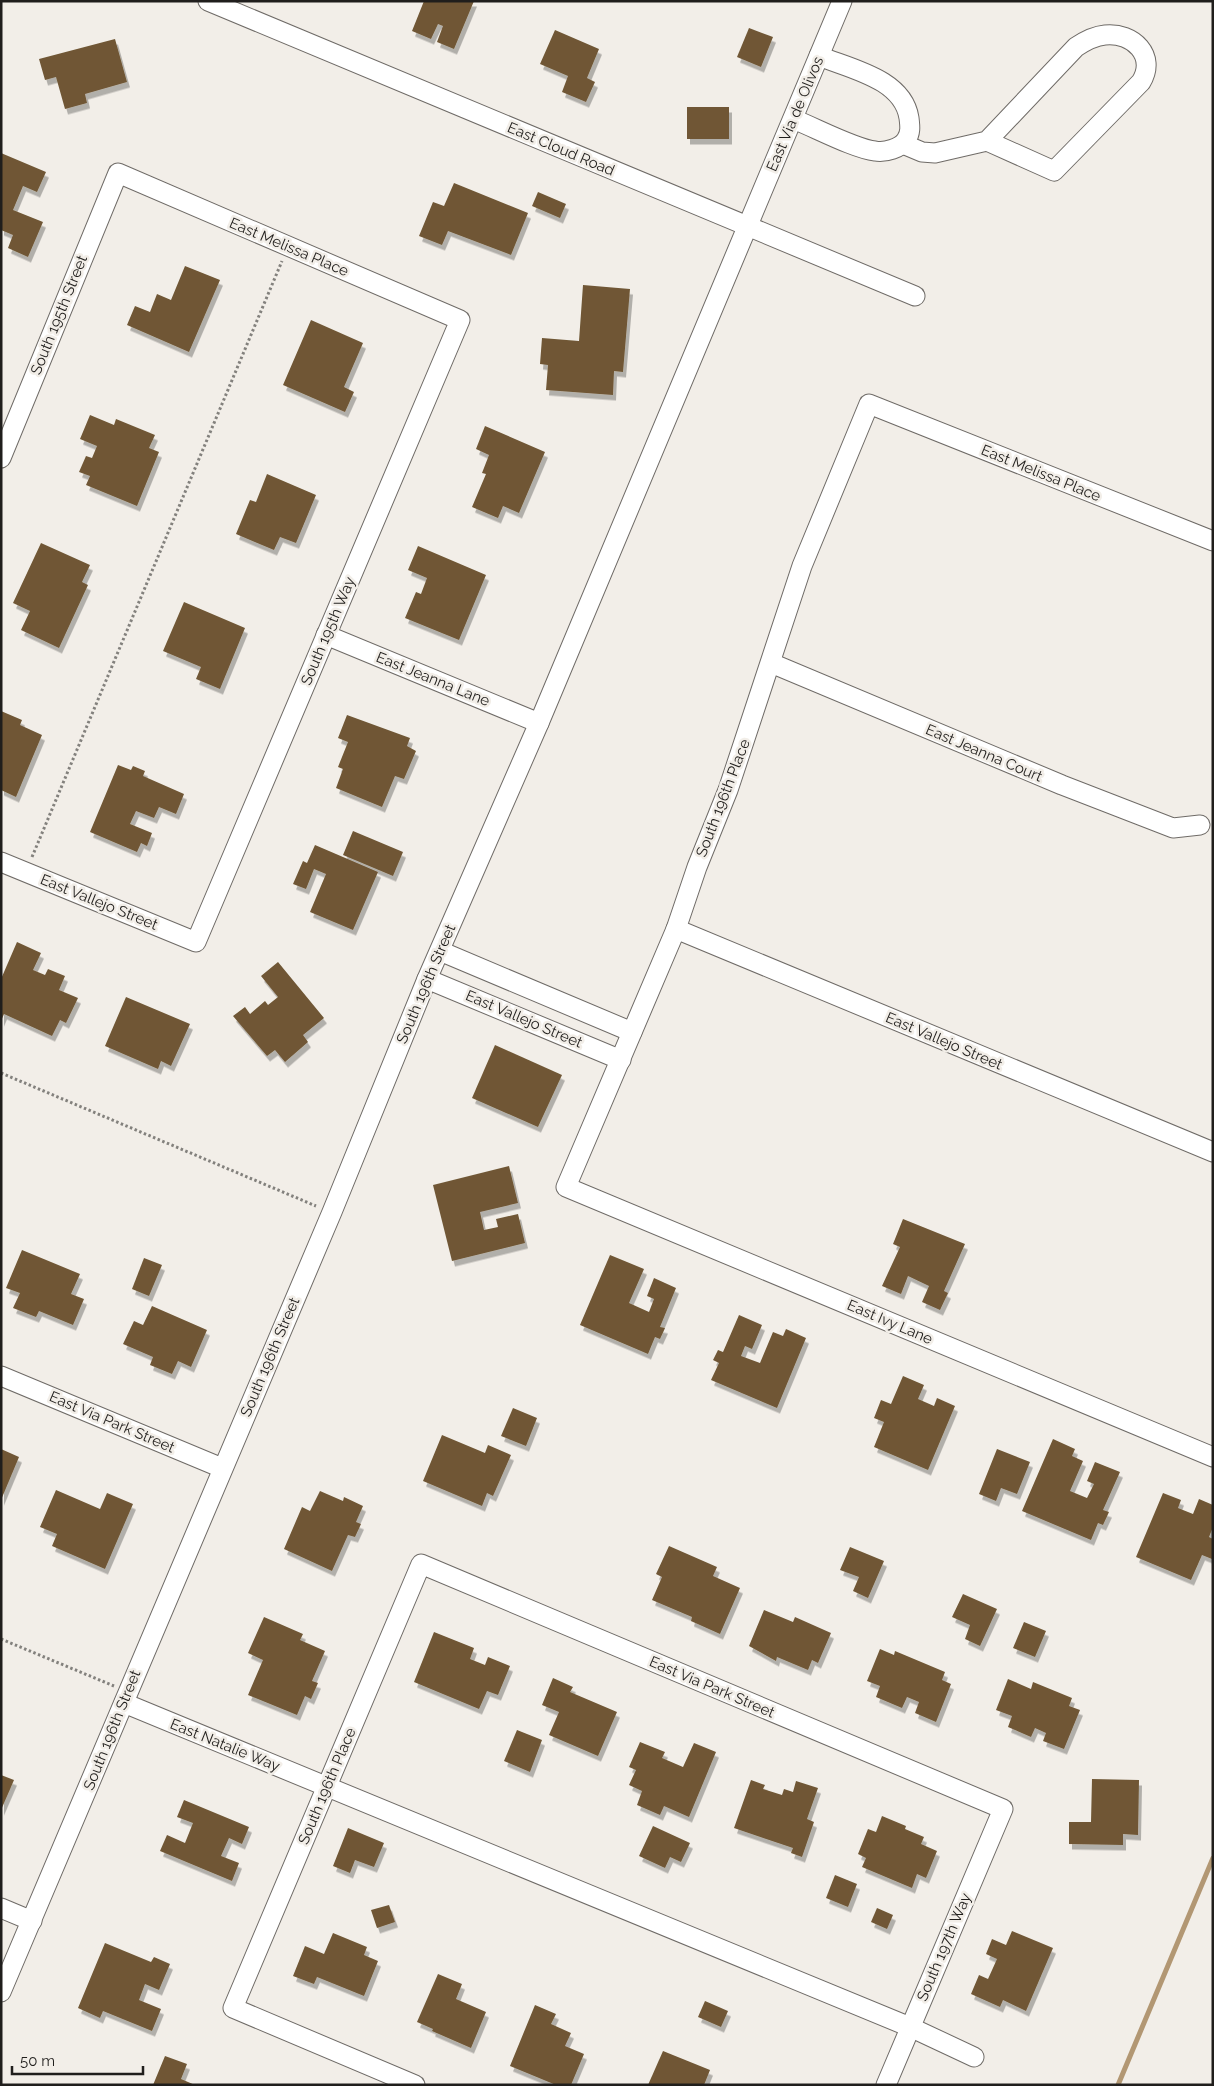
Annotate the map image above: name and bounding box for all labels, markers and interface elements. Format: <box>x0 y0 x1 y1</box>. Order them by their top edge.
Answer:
street label: East Via de Olivos <box>763 54 827 174</box>
street label: East Cloud Road <box>505 118 617 180</box>
street label: East Melissa Place <box>227 214 351 280</box>
street label: South 195th Street <box>27 253 91 377</box>
street label: East Melissa Place <box>978 441 1104 505</box>
street label: South 195th Way <box>297 574 359 688</box>
street label: East Jeanna Lane <box>374 648 493 710</box>
street label: East Jeanna Court <box>923 720 1045 786</box>
street label: South 196th Place <box>692 736 754 860</box>
street label: East Vallejo Street <box>38 870 160 934</box>
street label: South 196th Street <box>393 922 459 1046</box>
street label: East Vallejo Street <box>463 986 585 1052</box>
street label: East Vallejo Street <box>883 1008 1005 1074</box>
street label: South 196th Street <box>237 1295 303 1419</box>
street label: East Ivy Lane <box>845 1296 936 1348</box>
street label: East Via Park Street <box>47 1387 177 1457</box>
street label: East Via Park Street <box>647 1652 777 1722</box>
street label: South 196th Street <box>80 1667 144 1793</box>
street label: East Natalie Way <box>168 1715 282 1775</box>
street label: South 196th Place <box>294 1725 360 1847</box>
street label: South 197th Way <box>913 1890 975 2004</box>
scale bar <box>12 2044 144 2076</box>
text: 50 m <box>20 2052 55 2070</box>

